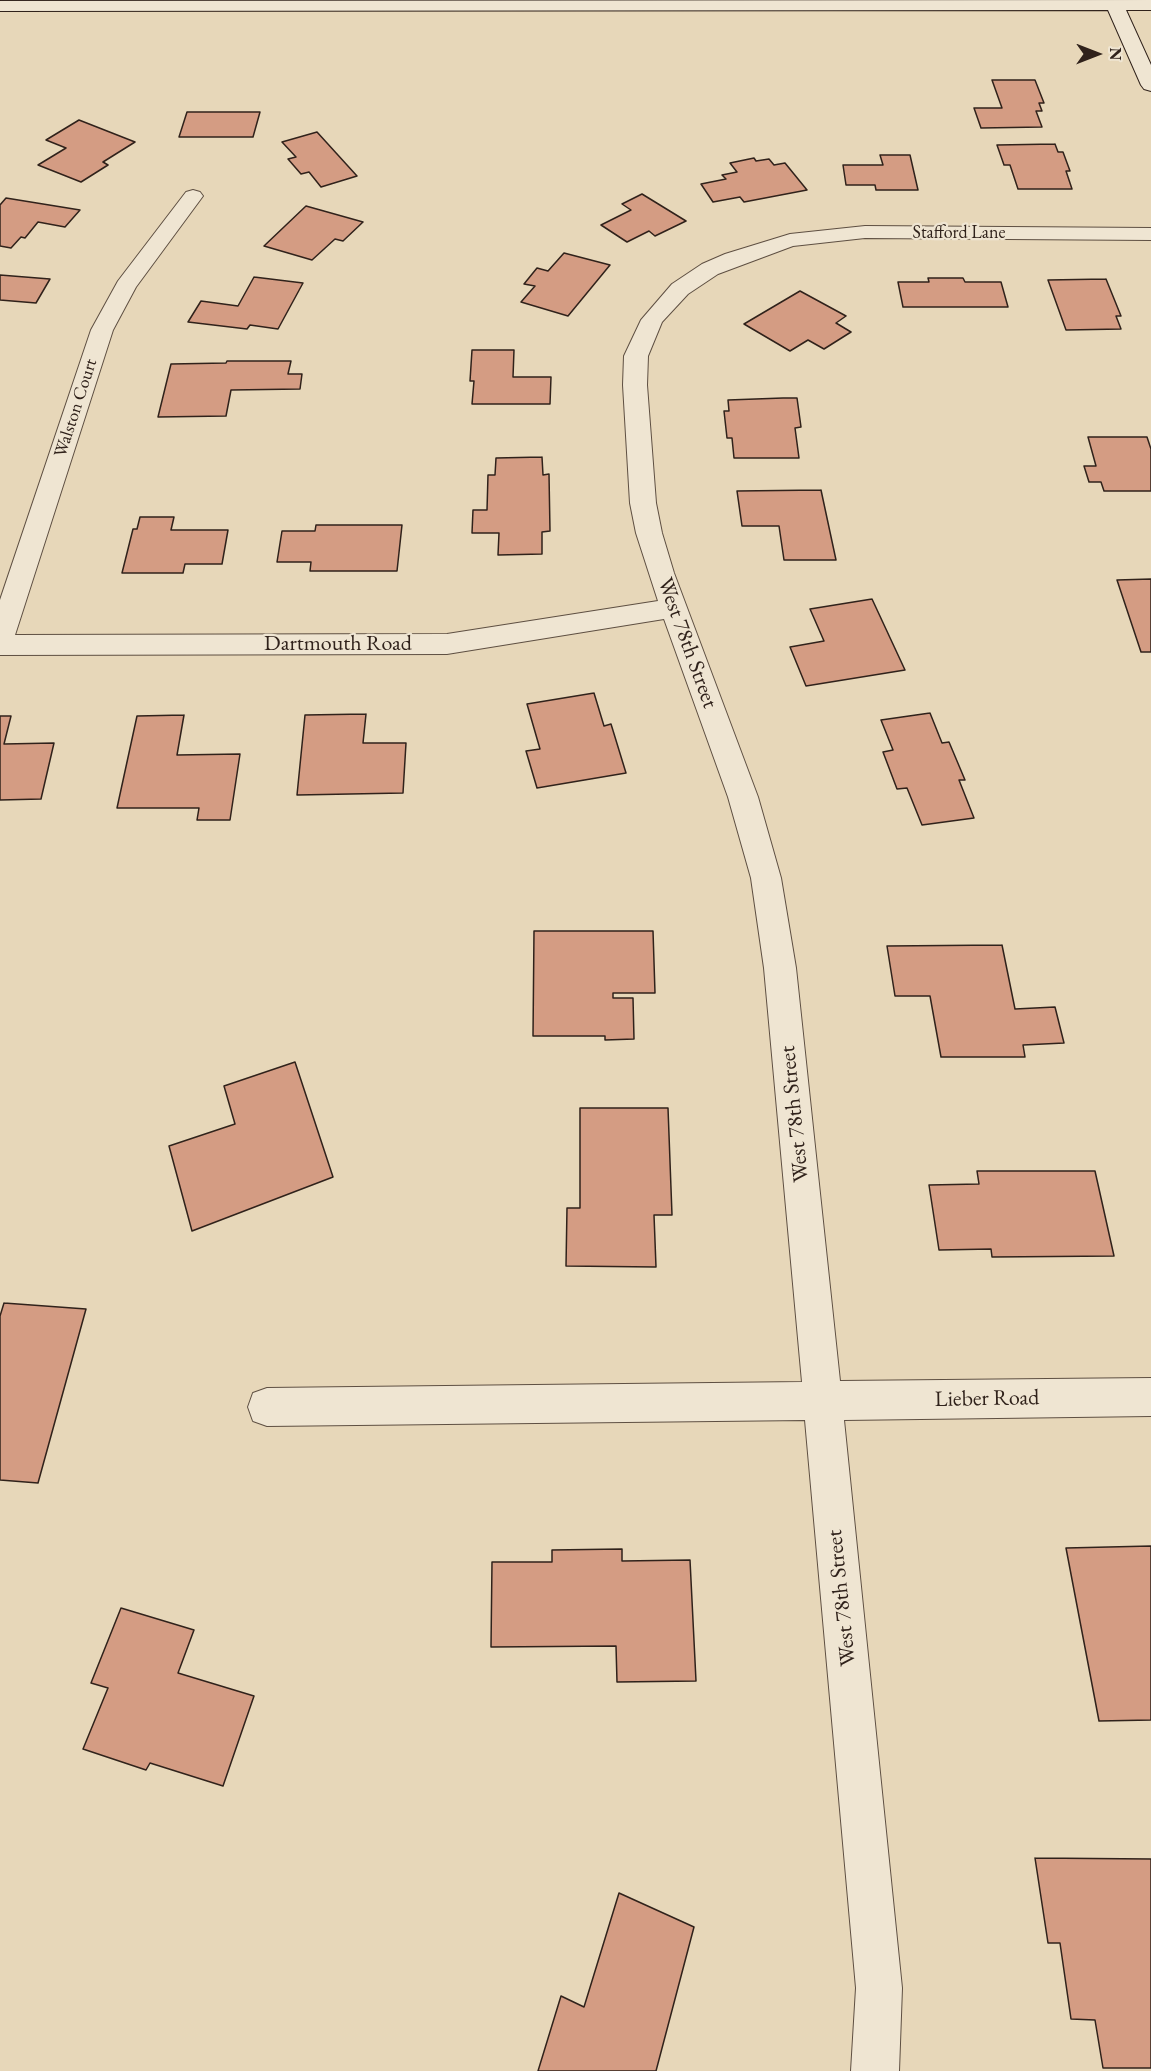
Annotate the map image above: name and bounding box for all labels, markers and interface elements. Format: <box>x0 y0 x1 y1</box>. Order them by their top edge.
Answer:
north arrow <box>1067 24 1127 84</box>
text: N <box>1105 48 1126 60</box>
street label: Stafford Lane <box>913 222 1005 244</box>
street label: Walston Court <box>50 356 102 460</box>
street label: West 78th Street <box>651 574 723 712</box>
street label: Dartmouth Road <box>264 631 412 657</box>
street label: West 78th Street <box>775 1044 815 1184</box>
street label: Lieber Road <box>935 1385 1039 1413</box>
street label: West 78th Street <box>822 1528 862 1668</box>

